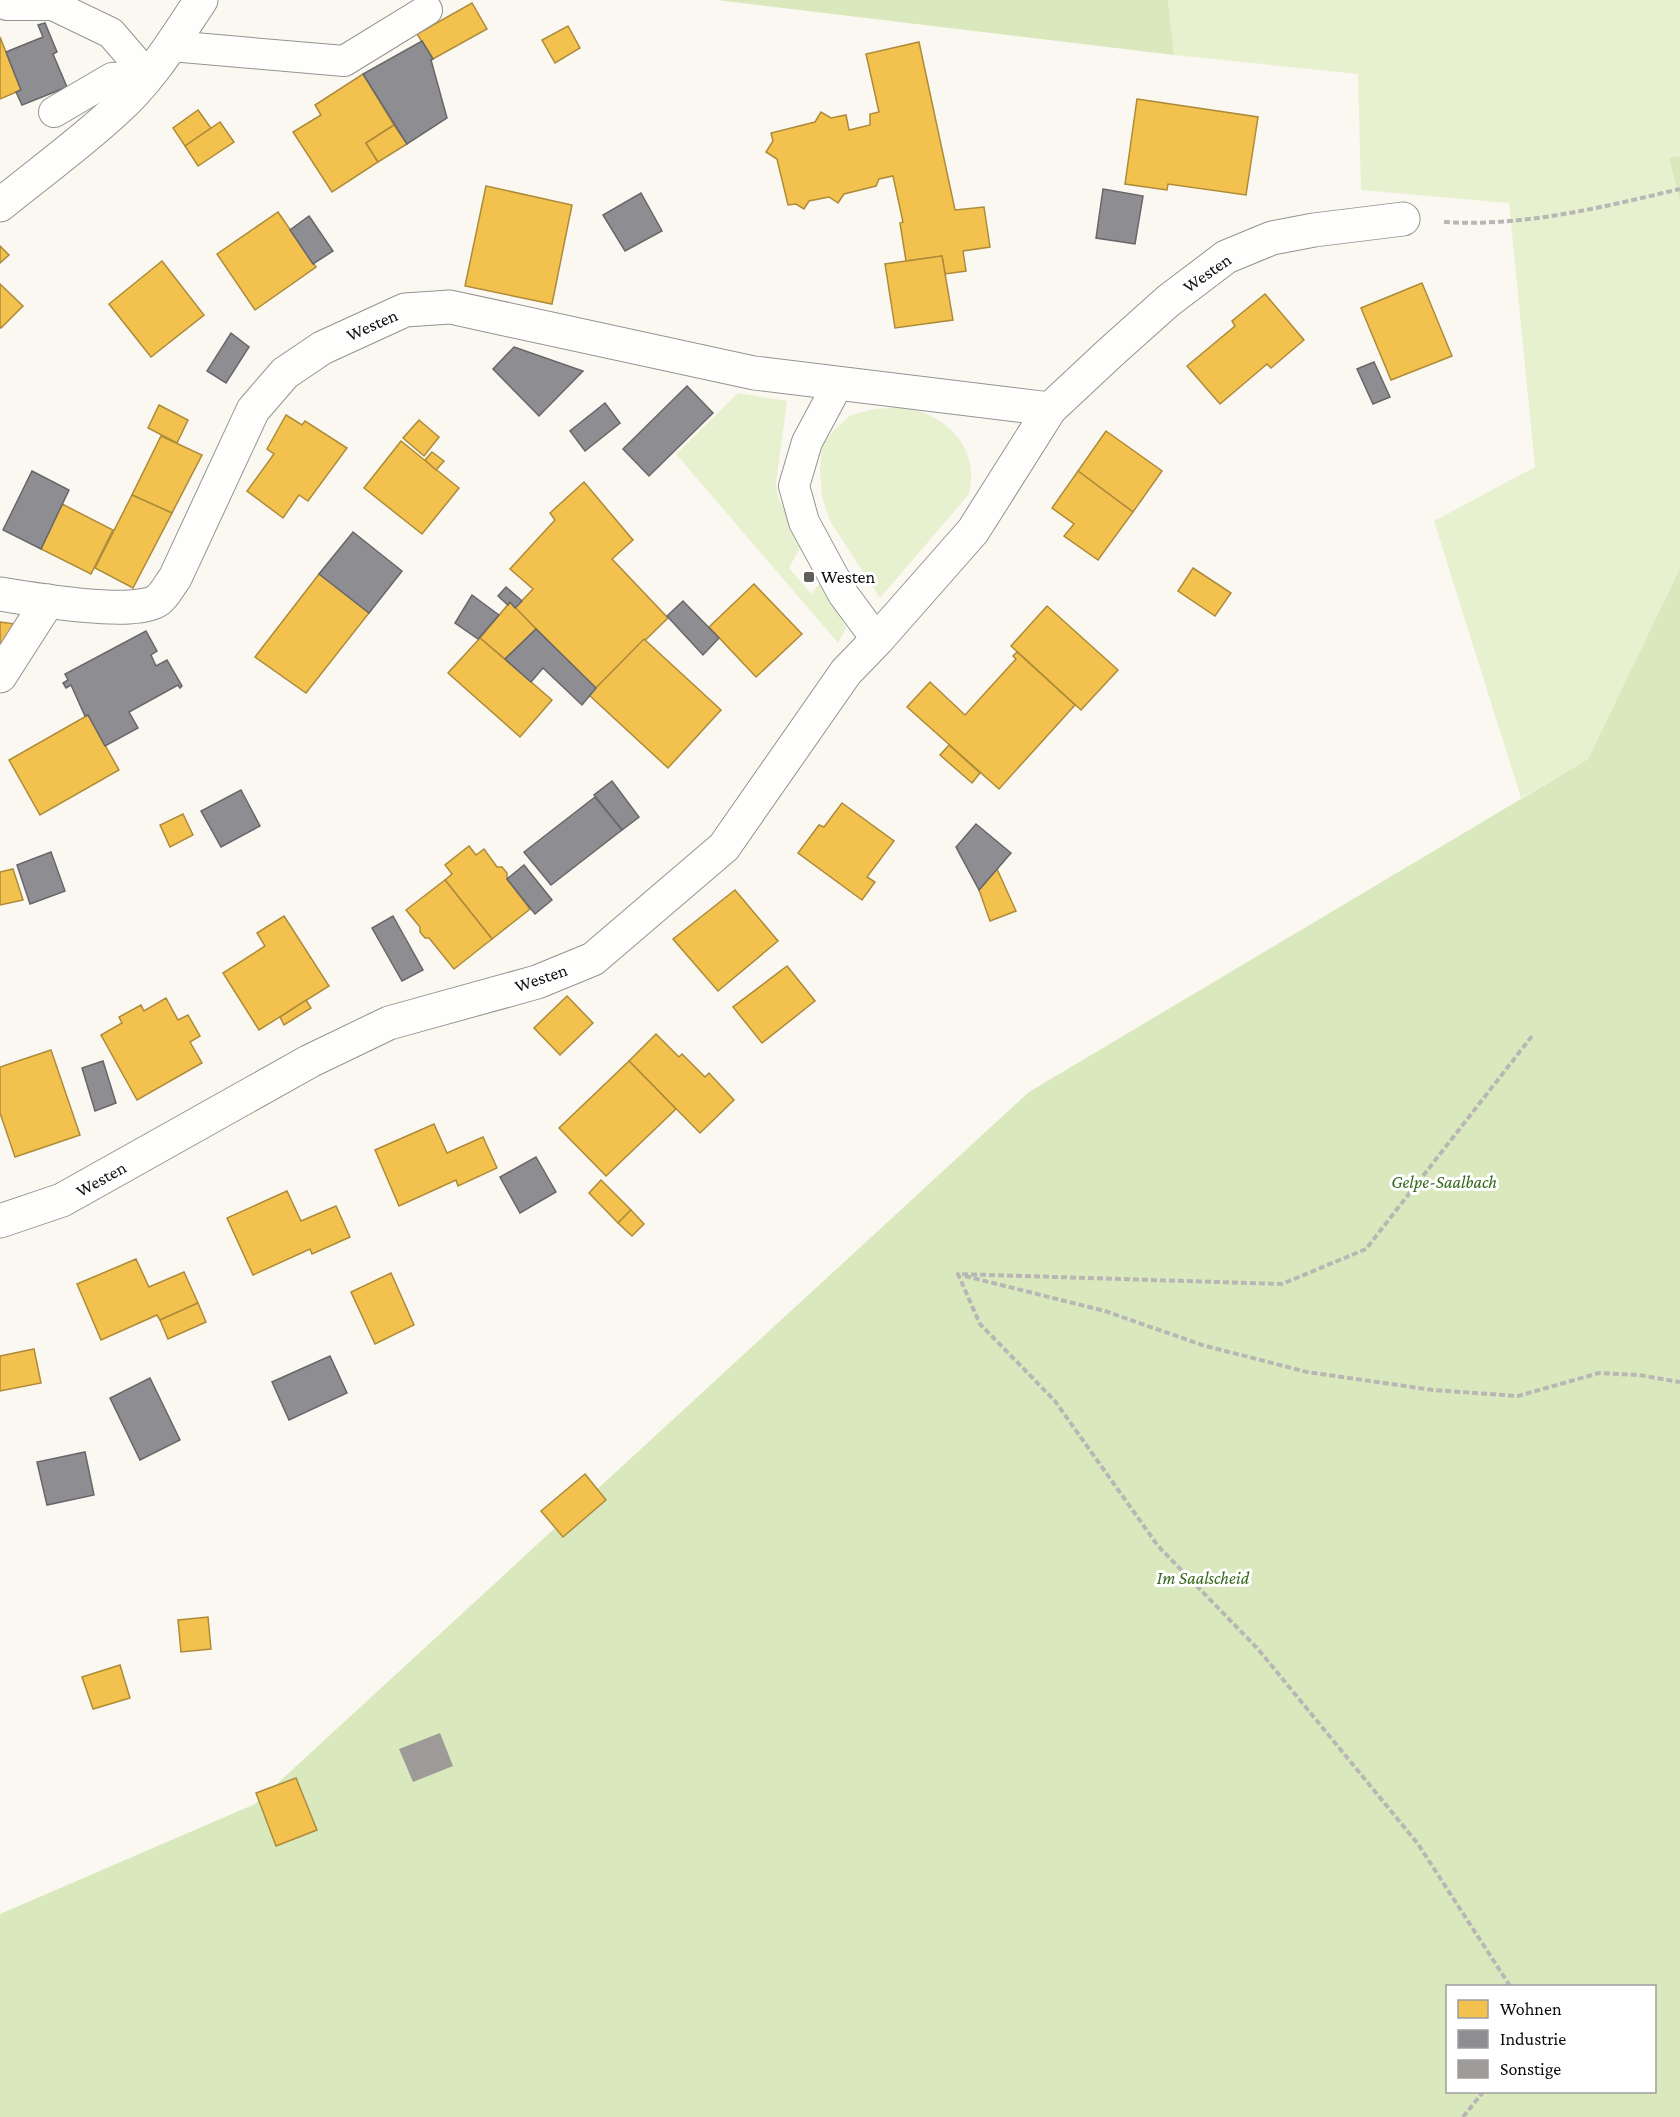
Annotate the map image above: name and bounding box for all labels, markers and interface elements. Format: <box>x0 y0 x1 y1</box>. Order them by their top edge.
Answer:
street label: Westen <box>1179 249 1235 297</box>
street label: Westen <box>343 305 401 345</box>
place label: Westen <box>821 567 875 587</box>
marker: Westen <box>802 570 816 584</box>
street label: Westen <box>512 960 570 996</box>
street label: Westen <box>72 1157 130 1201</box>
park label: Gelpe-Saalbach <box>1391 1172 1497 1192</box>
park label: Im Saalscheid <box>1157 1568 1250 1588</box>
legend <box>1446 1985 1656 2093</box>
text: Wohnen <box>1500 1999 1562 2019</box>
text: Industrie <box>1500 2029 1566 2049</box>
text: Sonstige <box>1500 2059 1561 2079</box>

